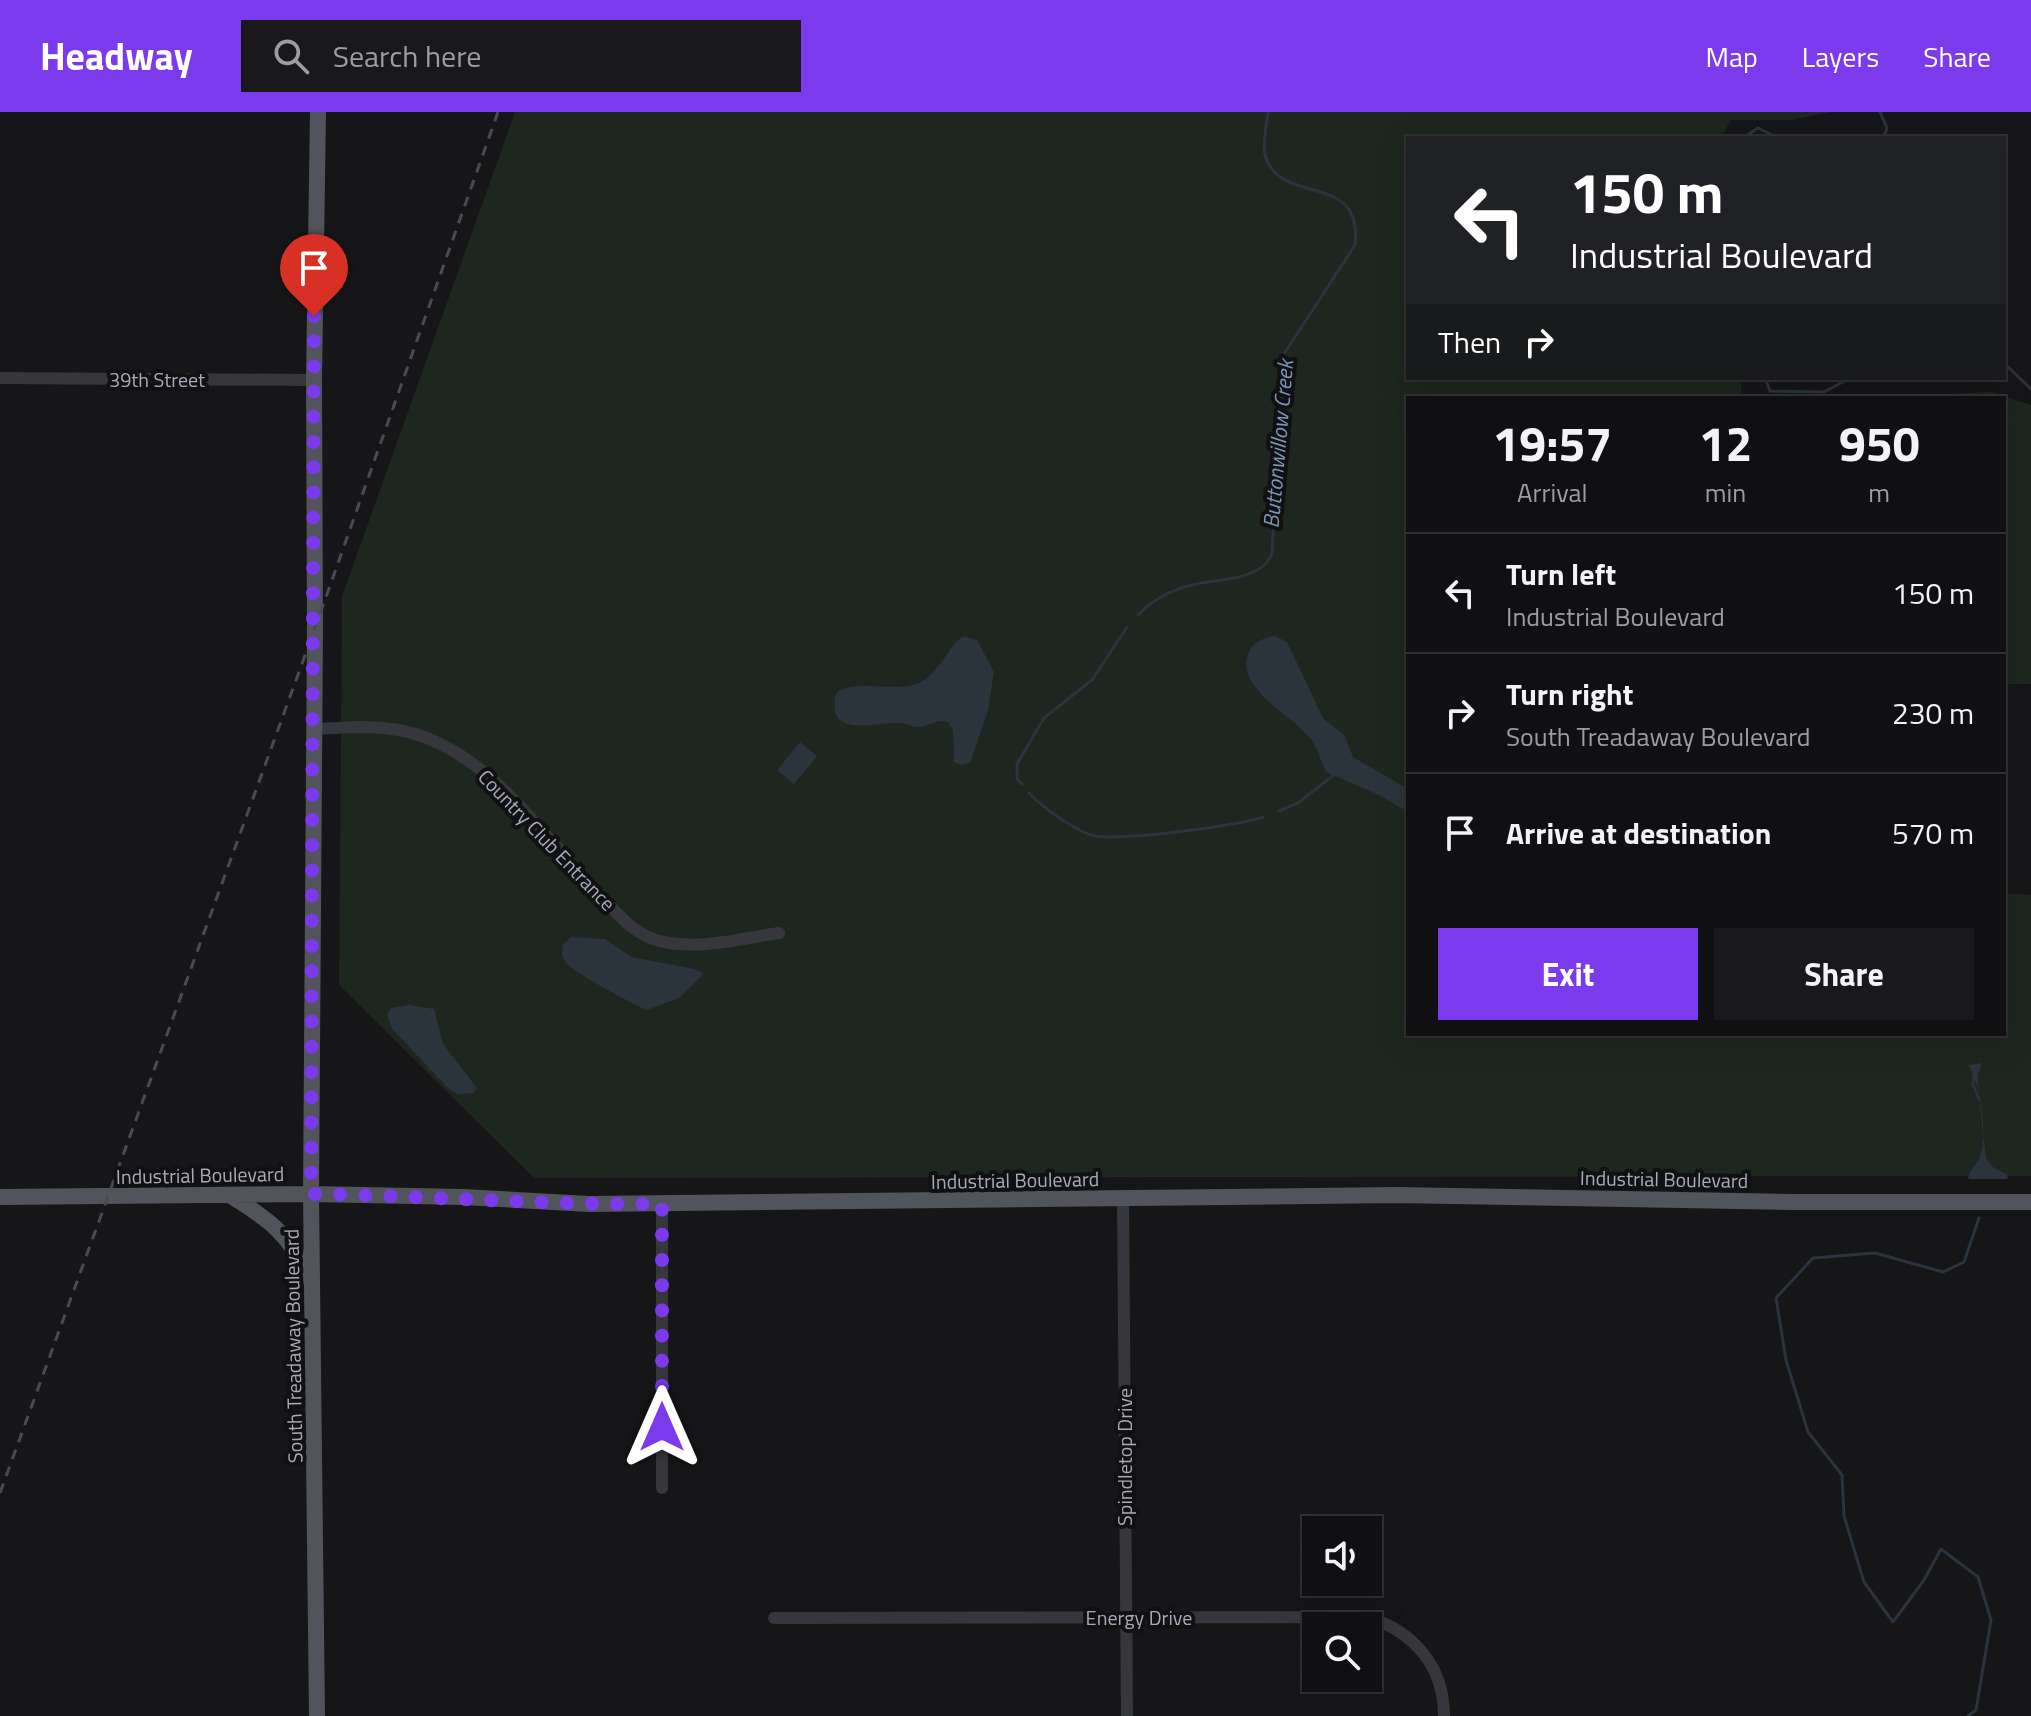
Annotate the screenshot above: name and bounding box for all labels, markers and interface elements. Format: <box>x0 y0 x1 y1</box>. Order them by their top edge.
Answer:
search box <box>241 20 801 92</box>
text: Headway <box>40 27 193 85</box>
text: Search here <box>333 33 481 79</box>
icon: search <box>269 34 313 78</box>
text: Map <box>1705 35 1758 78</box>
text: Layers <box>1802 35 1879 78</box>
text: Share <box>1923 35 1991 78</box>
text: 150 m <box>1570 150 1723 235</box>
icon: left <box>1438 168 1542 272</box>
text: Industrial Boulevard <box>1570 227 1873 282</box>
pin <box>280 234 348 316</box>
icon: arrive <box>292 246 336 290</box>
text: Then <box>1438 319 1501 365</box>
icon: right <box>1517 320 1561 364</box>
water label: Buttonwillow Creek <box>1254 356 1302 530</box>
street label: 39th Street <box>109 364 205 395</box>
text: 19:57 <box>1492 407 1612 480</box>
text: 12 <box>1699 407 1752 480</box>
text: 950 <box>1839 407 1920 480</box>
text: Arrival <box>1517 473 1588 512</box>
text: min <box>1705 473 1746 512</box>
text: m <box>1868 473 1890 512</box>
text: Turn left <box>1506 551 1616 597</box>
text: 150 m <box>1892 570 1974 616</box>
icon: left <box>1438 571 1482 615</box>
text: Industrial Boulevard <box>1506 597 1725 636</box>
text: Turn right <box>1506 671 1634 717</box>
text: 230 m <box>1892 690 1974 736</box>
icon: right <box>1438 691 1482 735</box>
text: South Treadaway Boulevard <box>1506 717 1811 756</box>
street label: Country Club Entrance <box>471 762 623 918</box>
text: Arrive at destination <box>1506 810 1771 856</box>
text: 570 m <box>1892 810 1974 856</box>
icon: arrive <box>1438 811 1482 855</box>
button: Exit <box>1438 928 1698 1020</box>
button: Share <box>1714 928 1974 1020</box>
street label: Industrial Boulevard <box>116 1158 284 1192</box>
street label: Industrial Boulevard <box>1580 1162 1748 1196</box>
street label: Industrial Boulevard <box>931 1163 1099 1197</box>
street label: South Treadaway Boulevard <box>275 1229 311 1463</box>
position arrow <box>620 1385 704 1469</box>
street label: Spindletop Drive <box>1109 1388 1140 1526</box>
map controls <box>1302 1516 1382 1692</box>
button: sound <box>1302 1516 1382 1596</box>
street label: Energy Drive <box>1086 1602 1192 1633</box>
button: search <box>1302 1612 1382 1692</box>

